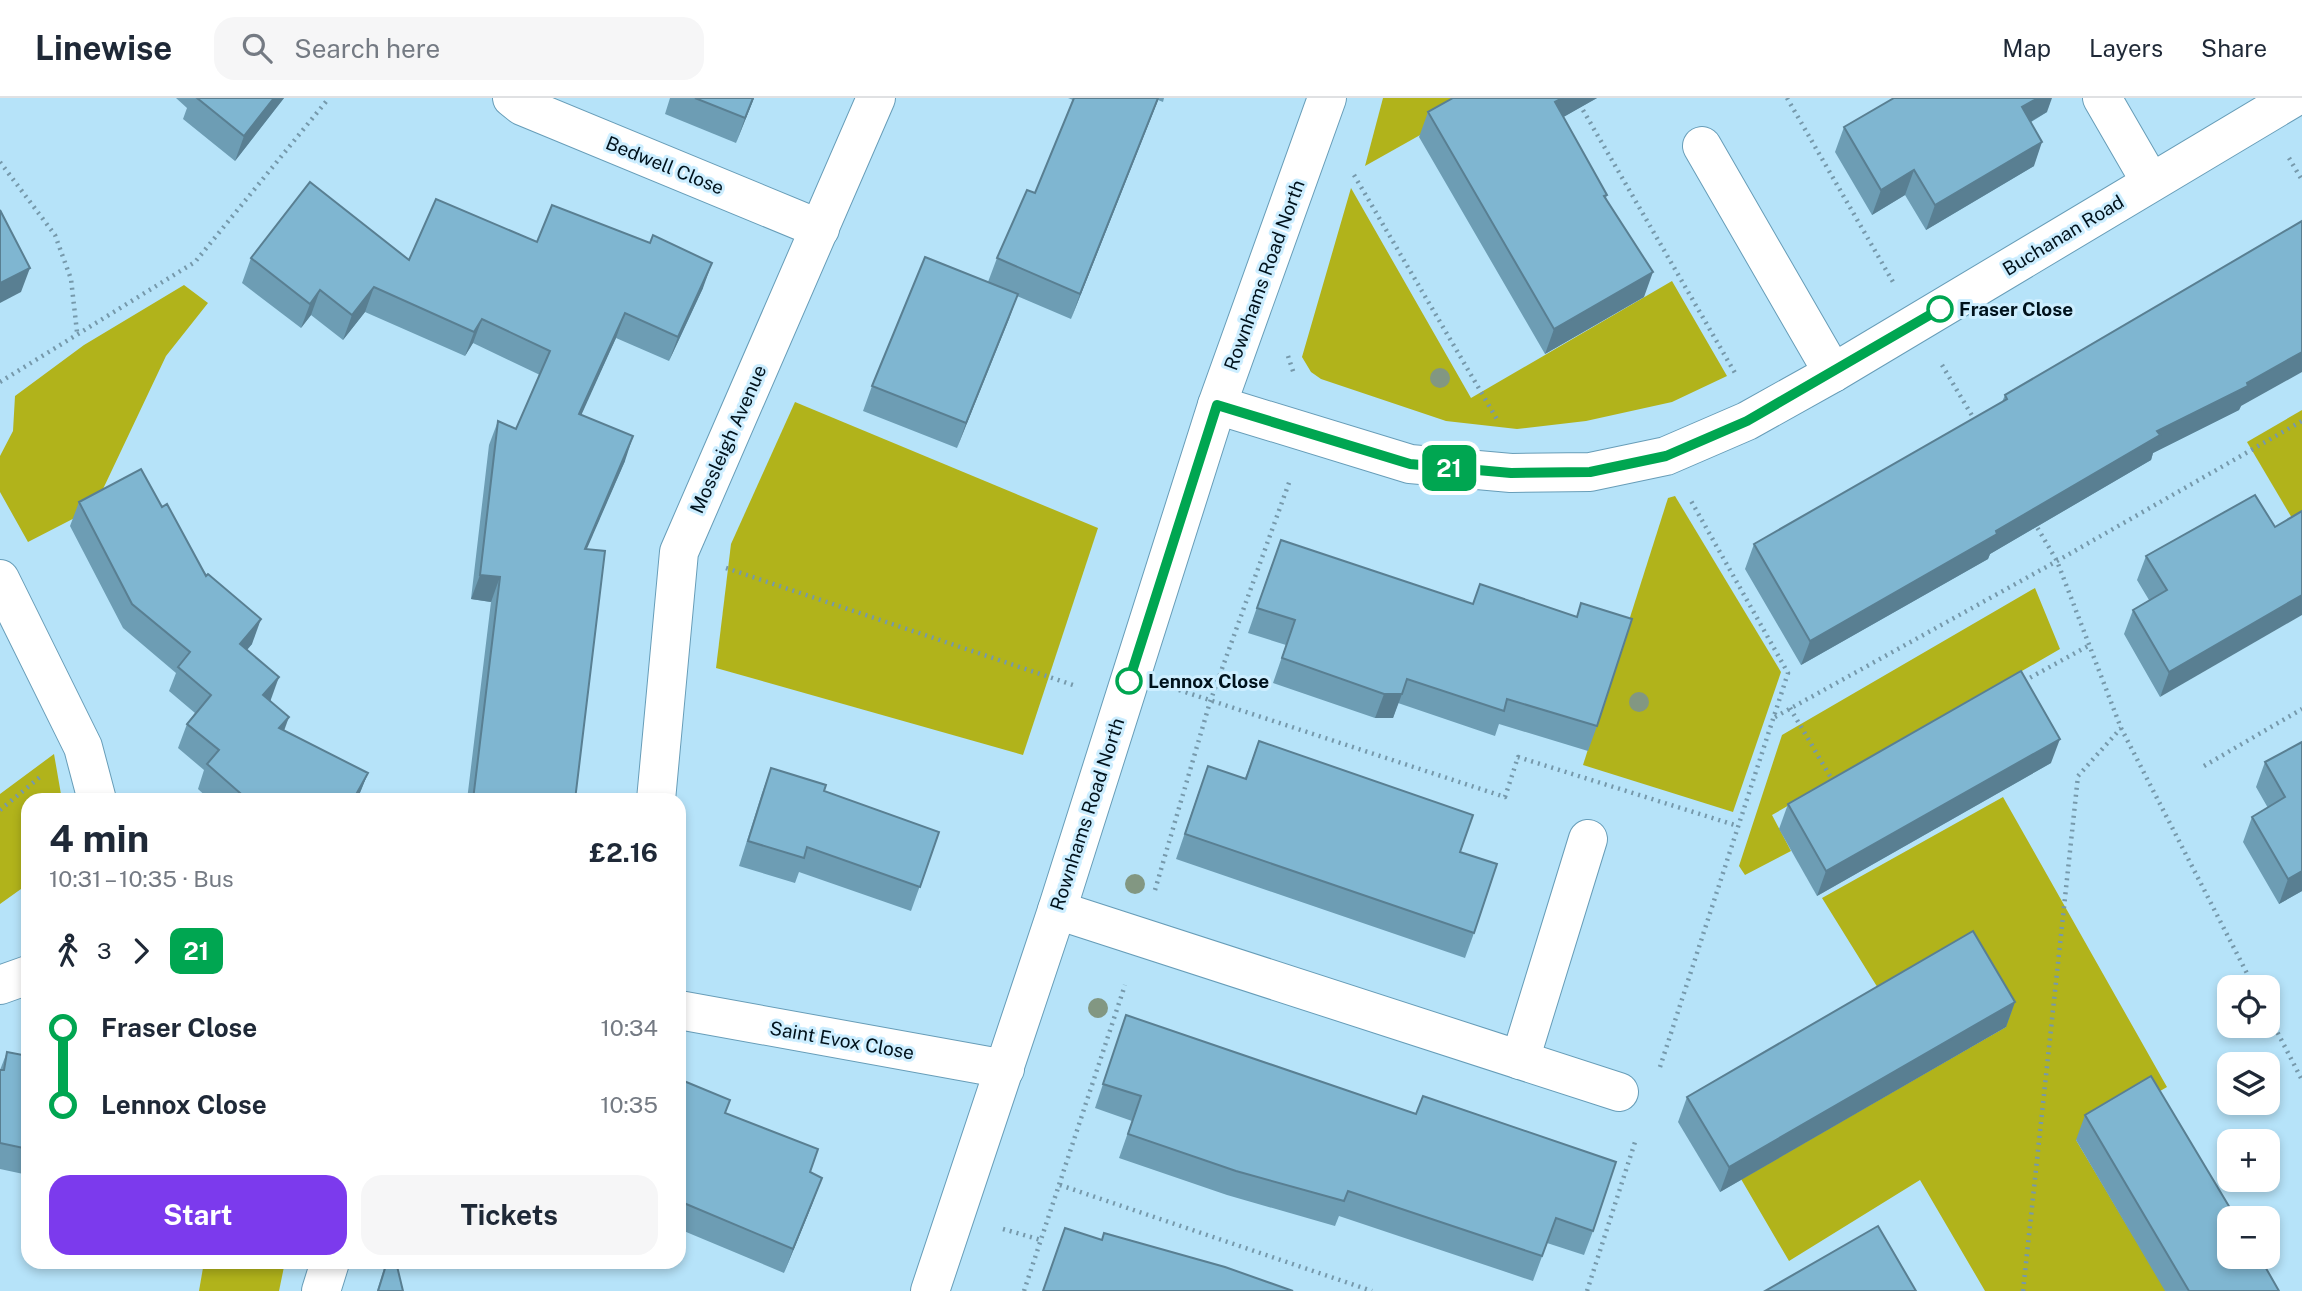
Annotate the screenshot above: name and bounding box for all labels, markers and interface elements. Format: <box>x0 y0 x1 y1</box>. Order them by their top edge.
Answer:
search box <box>214 17 704 80</box>
text: Linewise <box>35 29 172 67</box>
icon: search <box>238 29 276 67</box>
text: Search here <box>294 33 440 64</box>
text: Map <box>2002 34 2051 62</box>
text: Layers <box>2089 34 2163 62</box>
text: Share <box>2201 34 2267 62</box>
street label: Bedwell Close <box>603 131 727 199</box>
street label: Rownhams Road North <box>1219 177 1309 373</box>
street label: Buchanan Road <box>1998 190 2128 280</box>
marker: Fraser Close <box>1927 296 1953 322</box>
place label: Fraser Close <box>1959 298 2073 320</box>
street label: Mossleigh Avenue <box>685 361 771 517</box>
line badge: 21 <box>1418 445 1480 491</box>
text: 21 <box>1436 454 1462 482</box>
marker: Lennox Close <box>1116 668 1142 694</box>
place label: Lennox Close <box>1148 670 1269 692</box>
street label: Rownhams Road North <box>1045 715 1129 913</box>
text: 4 min <box>49 816 149 861</box>
text: £2.16 <box>589 837 658 868</box>
text: 10:31 – 10:35 · Bus <box>49 865 234 892</box>
icon: walk <box>49 932 87 970</box>
icon: forward <box>122 932 160 970</box>
text: 3 <box>97 937 112 964</box>
text: 21 <box>184 937 209 965</box>
map controls <box>2217 975 2280 1269</box>
button: locate <box>2217 975 2280 1038</box>
text: Fraser Close <box>101 1012 257 1043</box>
text: 10:34 <box>600 1014 658 1041</box>
street label: Saint Evox Close <box>768 1016 916 1064</box>
button: layers <box>2217 1052 2280 1115</box>
text: Lennox Close <box>101 1089 267 1120</box>
text: 10:35 <box>600 1091 658 1118</box>
button: + <box>2217 1129 2280 1192</box>
button: Start <box>49 1175 347 1255</box>
button: Tickets <box>361 1175 658 1255</box>
button: − <box>2217 1206 2280 1269</box>

